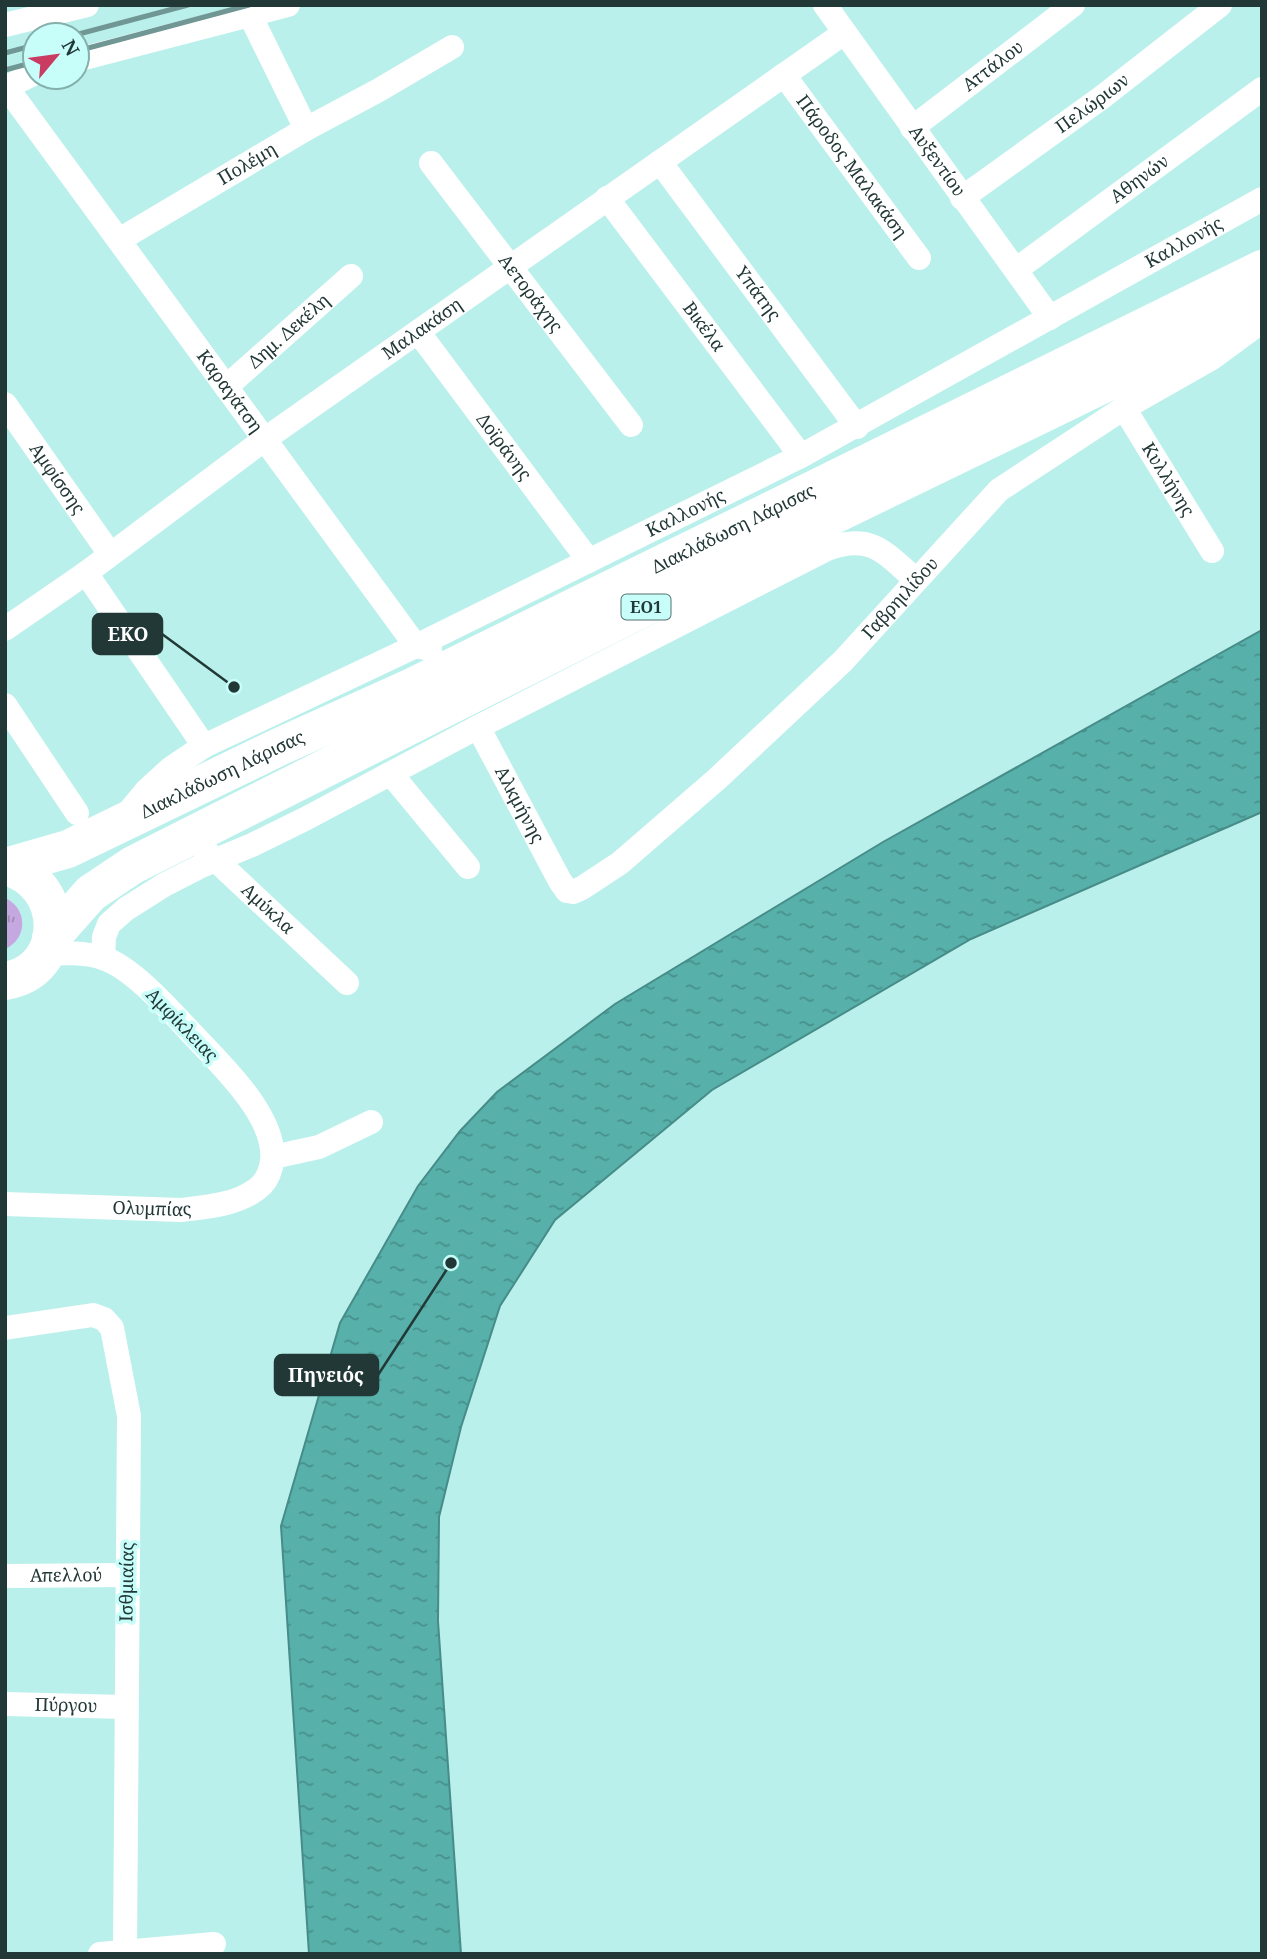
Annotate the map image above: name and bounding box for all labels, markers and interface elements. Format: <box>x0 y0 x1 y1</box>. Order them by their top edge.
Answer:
north arrow <box>21 21 91 91</box>
street label: Αττάλου <box>957 34 1028 96</box>
text: N <box>56 35 86 61</box>
street label: Πελώριων <box>1050 67 1134 138</box>
street label: Πάροδος Μαλακάση <box>792 90 913 243</box>
street label: Αυξεντίου <box>904 120 972 201</box>
street label: Πολέμη <box>213 136 280 190</box>
street label: Αθηνών <box>1105 149 1173 208</box>
street label: Καλλoνής <box>1140 210 1227 273</box>
street label: Αετοράχης <box>494 249 569 337</box>
street label: Υπάτης <box>730 260 787 325</box>
street label: Δημ. Δεκέλη <box>242 288 334 373</box>
street label: Μαλακάση <box>377 292 466 364</box>
street label: Βικέλα <box>678 296 731 356</box>
street label: Καραγάτση <box>192 345 269 437</box>
street label: Δοϊράνης <box>472 408 538 485</box>
street label: Αμφίσσης <box>25 438 92 519</box>
street label: Κυλλήνης <box>1137 438 1201 521</box>
street label: Διακλάδωση Λάρισας <box>647 478 819 578</box>
street label: Καλλoνής <box>642 482 729 542</box>
street label: Γαβρηιλίδου <box>856 552 943 644</box>
road number: ΕΟ1 <box>622 594 670 620</box>
callout: EKO <box>93 614 162 654</box>
text: EKO <box>108 621 148 647</box>
street label: Διακλάδωση Λάρισας <box>136 724 308 823</box>
street label: Αλκμήνης <box>490 762 551 847</box>
street label: Αμύκλα <box>237 877 300 939</box>
street label: Αμφίκλειας <box>141 982 224 1067</box>
street label: Ολυμπίας <box>112 1195 193 1221</box>
callout: Πηνειός <box>275 1355 378 1395</box>
text: Πηνειός <box>288 1362 364 1388</box>
street label: Ισθμιαίας <box>113 1541 139 1622</box>
street label: Απελλού <box>30 1562 102 1587</box>
street label: Πύργου <box>34 1692 98 1717</box>

